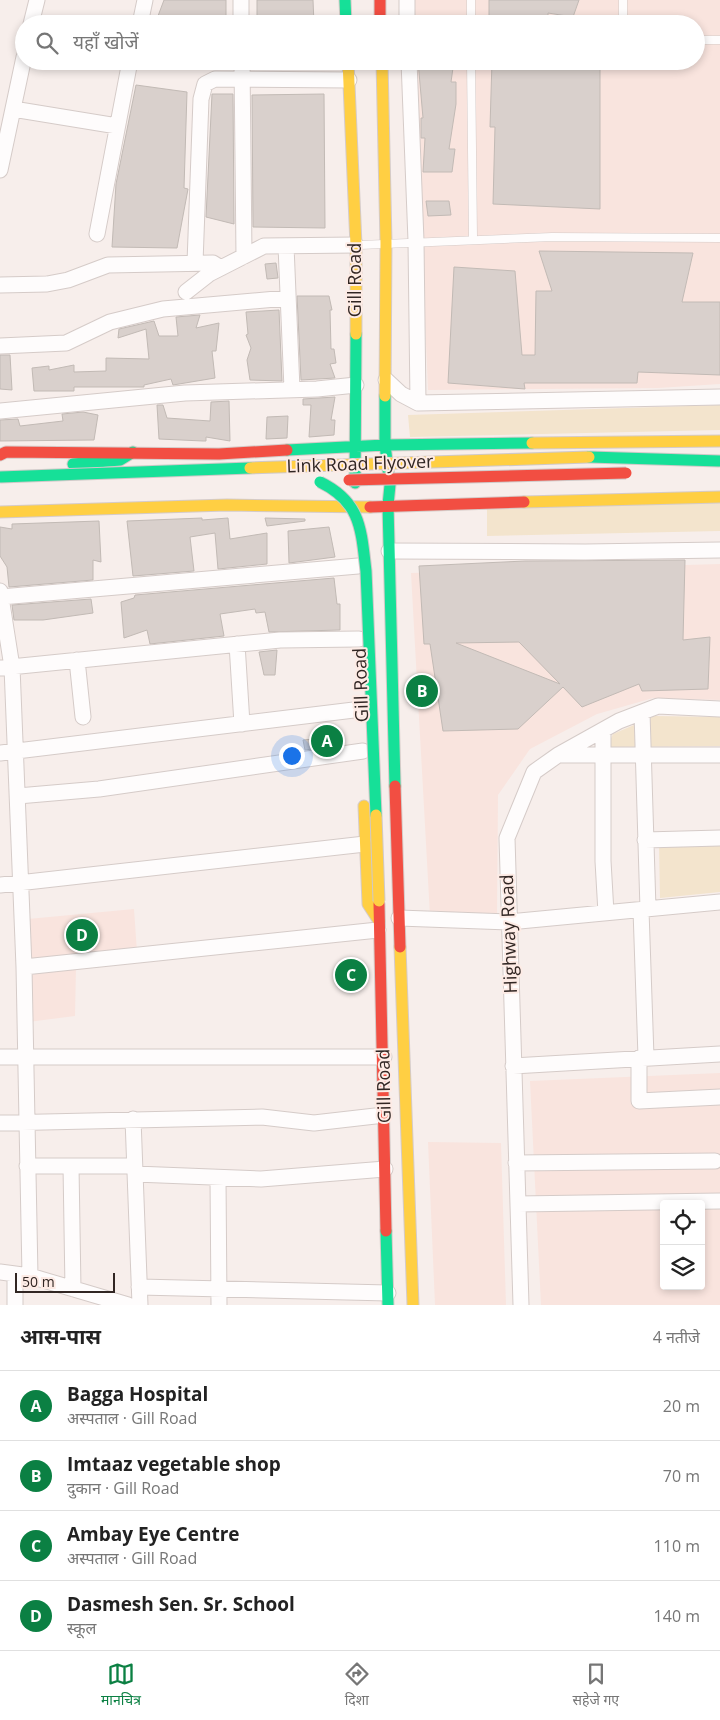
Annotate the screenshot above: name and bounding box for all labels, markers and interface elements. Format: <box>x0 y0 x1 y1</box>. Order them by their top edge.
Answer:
search box <box>15 15 705 70</box>
icon: search <box>33 29 61 57</box>
text: यहाँ खोजें <box>73 29 139 55</box>
street label: Gill Road <box>342 243 366 317</box>
street label: Link Road Flyover <box>286 448 434 478</box>
street label: Gill Road <box>347 647 373 723</box>
pin: B <box>406 672 438 710</box>
pin: A <box>311 722 343 760</box>
your location <box>279 743 305 769</box>
street label: Highway Road <box>494 874 522 994</box>
pin: D <box>66 916 98 954</box>
pin: C <box>335 956 367 994</box>
street label: Gill Road <box>370 1049 396 1123</box>
map controls <box>660 1200 705 1290</box>
button: locate <box>660 1200 705 1245</box>
button: layers <box>660 1245 705 1290</box>
scale bar <box>15 1270 115 1293</box>
text: 50 m <box>22 1272 55 1291</box>
text: आस-पास <box>20 1322 101 1350</box>
text: 4 नतीजे <box>653 1326 700 1348</box>
text: Bagga Hospital <box>67 1381 208 1407</box>
text: A <box>30 1395 42 1417</box>
text: 20 m <box>663 1395 700 1417</box>
text: अस्पताल · Gill Road <box>67 1407 197 1429</box>
text: Imtaaz vegetable shop <box>67 1451 281 1477</box>
text: B <box>31 1465 41 1487</box>
text: 70 m <box>663 1465 700 1487</box>
text: दुकान · Gill Road <box>67 1477 179 1499</box>
text: Ambay Eye Centre <box>67 1521 240 1547</box>
text: C <box>31 1535 41 1557</box>
text: 110 m <box>654 1535 700 1557</box>
text: अस्पताल · Gill Road <box>67 1547 197 1569</box>
text: Dasmesh Sen. Sr. School <box>67 1591 295 1617</box>
text: D <box>30 1605 42 1627</box>
text: 140 m <box>654 1605 700 1627</box>
text: स्कूल <box>67 1617 96 1639</box>
tab: मानचित्र <box>101 1660 141 1711</box>
tab: दिशा <box>343 1660 371 1711</box>
tab: सहेजे गए <box>573 1660 619 1711</box>

